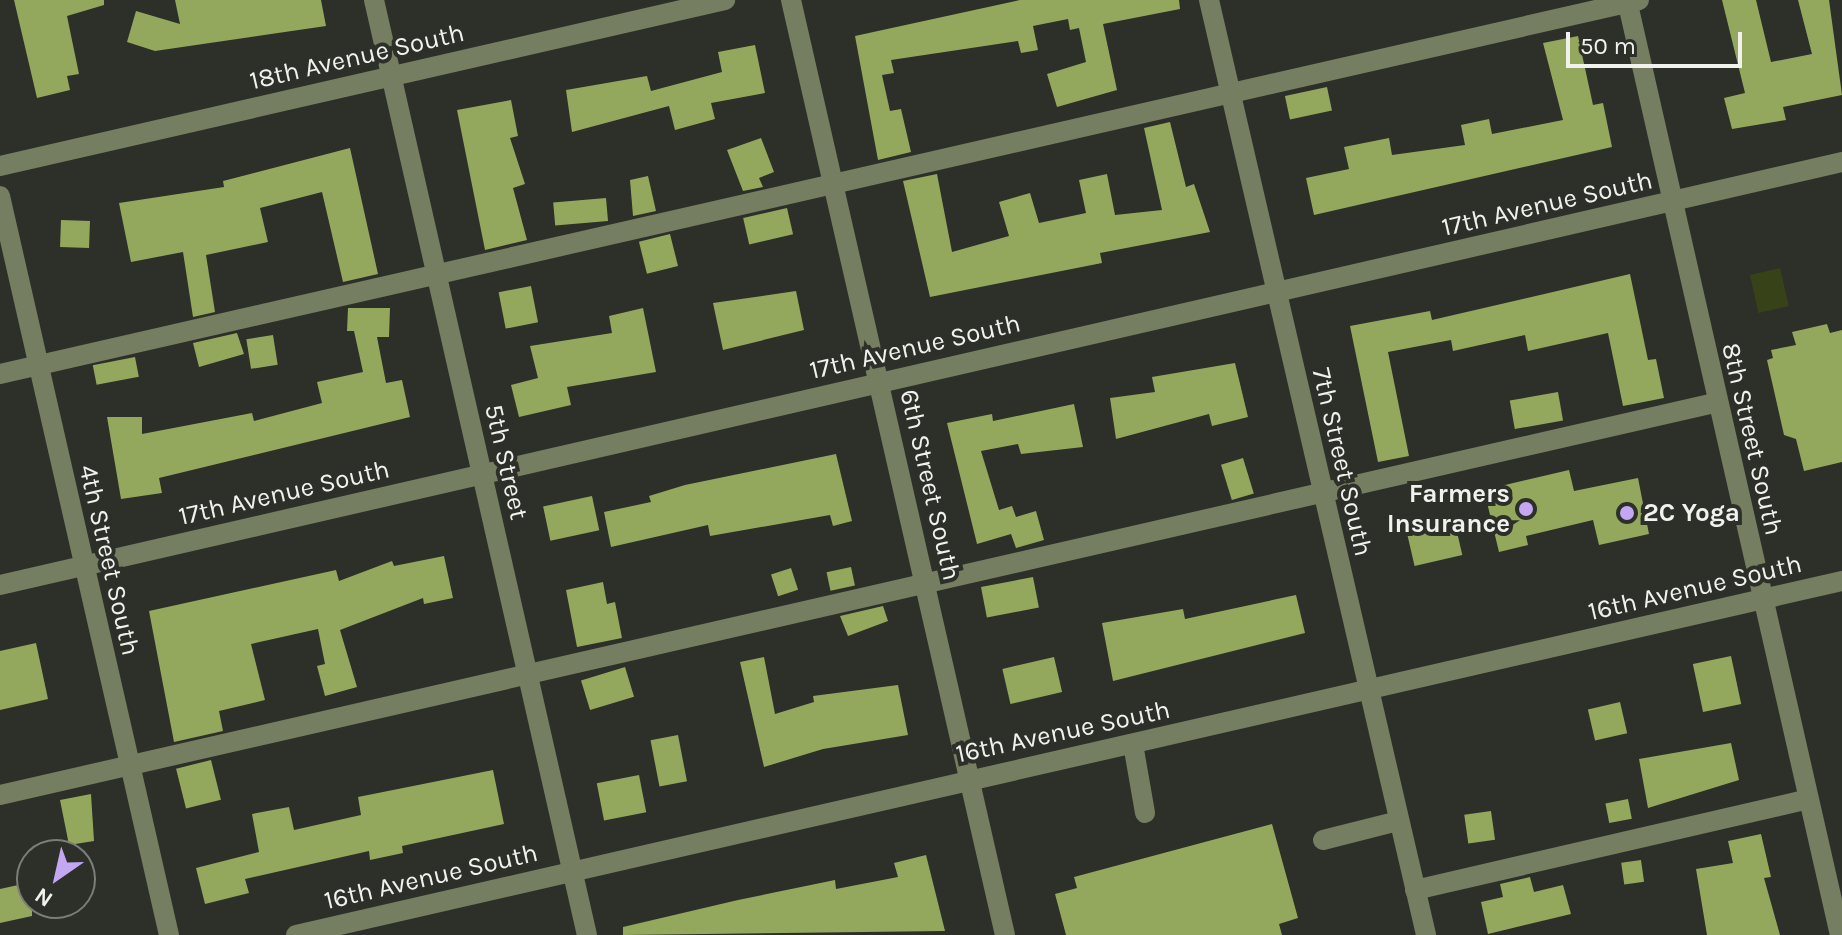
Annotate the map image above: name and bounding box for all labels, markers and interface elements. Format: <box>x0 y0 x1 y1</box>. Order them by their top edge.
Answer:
scale bar <box>1570 16 1746 66</box>
street label: 18th Avenue South <box>247 17 467 97</box>
text: 50 m <box>1580 32 1636 60</box>
street label: 17th Avenue South <box>1439 165 1655 243</box>
street label: 17th Avenue South <box>807 308 1023 386</box>
street label: 8th Street South <box>1715 340 1789 538</box>
street label: 7th Street South <box>1305 365 1379 559</box>
street label: 6th Street South <box>893 386 967 584</box>
street label: 5th Street <box>478 401 534 523</box>
street label: 17th Avenue South <box>176 454 392 532</box>
street label: 4th Street South <box>72 462 146 658</box>
place label: Farmers Insurance <box>1387 478 1510 540</box>
place label: 2C Yoga <box>1643 497 1740 529</box>
marker: Farmers Insurance <box>1517 500 1535 518</box>
marker: 2C Yoga <box>1618 504 1636 522</box>
street label: 16th Avenue South <box>1585 548 1805 628</box>
street label: 16th Avenue South <box>953 694 1173 770</box>
street label: 16th Avenue South <box>321 837 541 917</box>
north arrow <box>16 839 96 919</box>
text: N <box>30 882 58 912</box>

